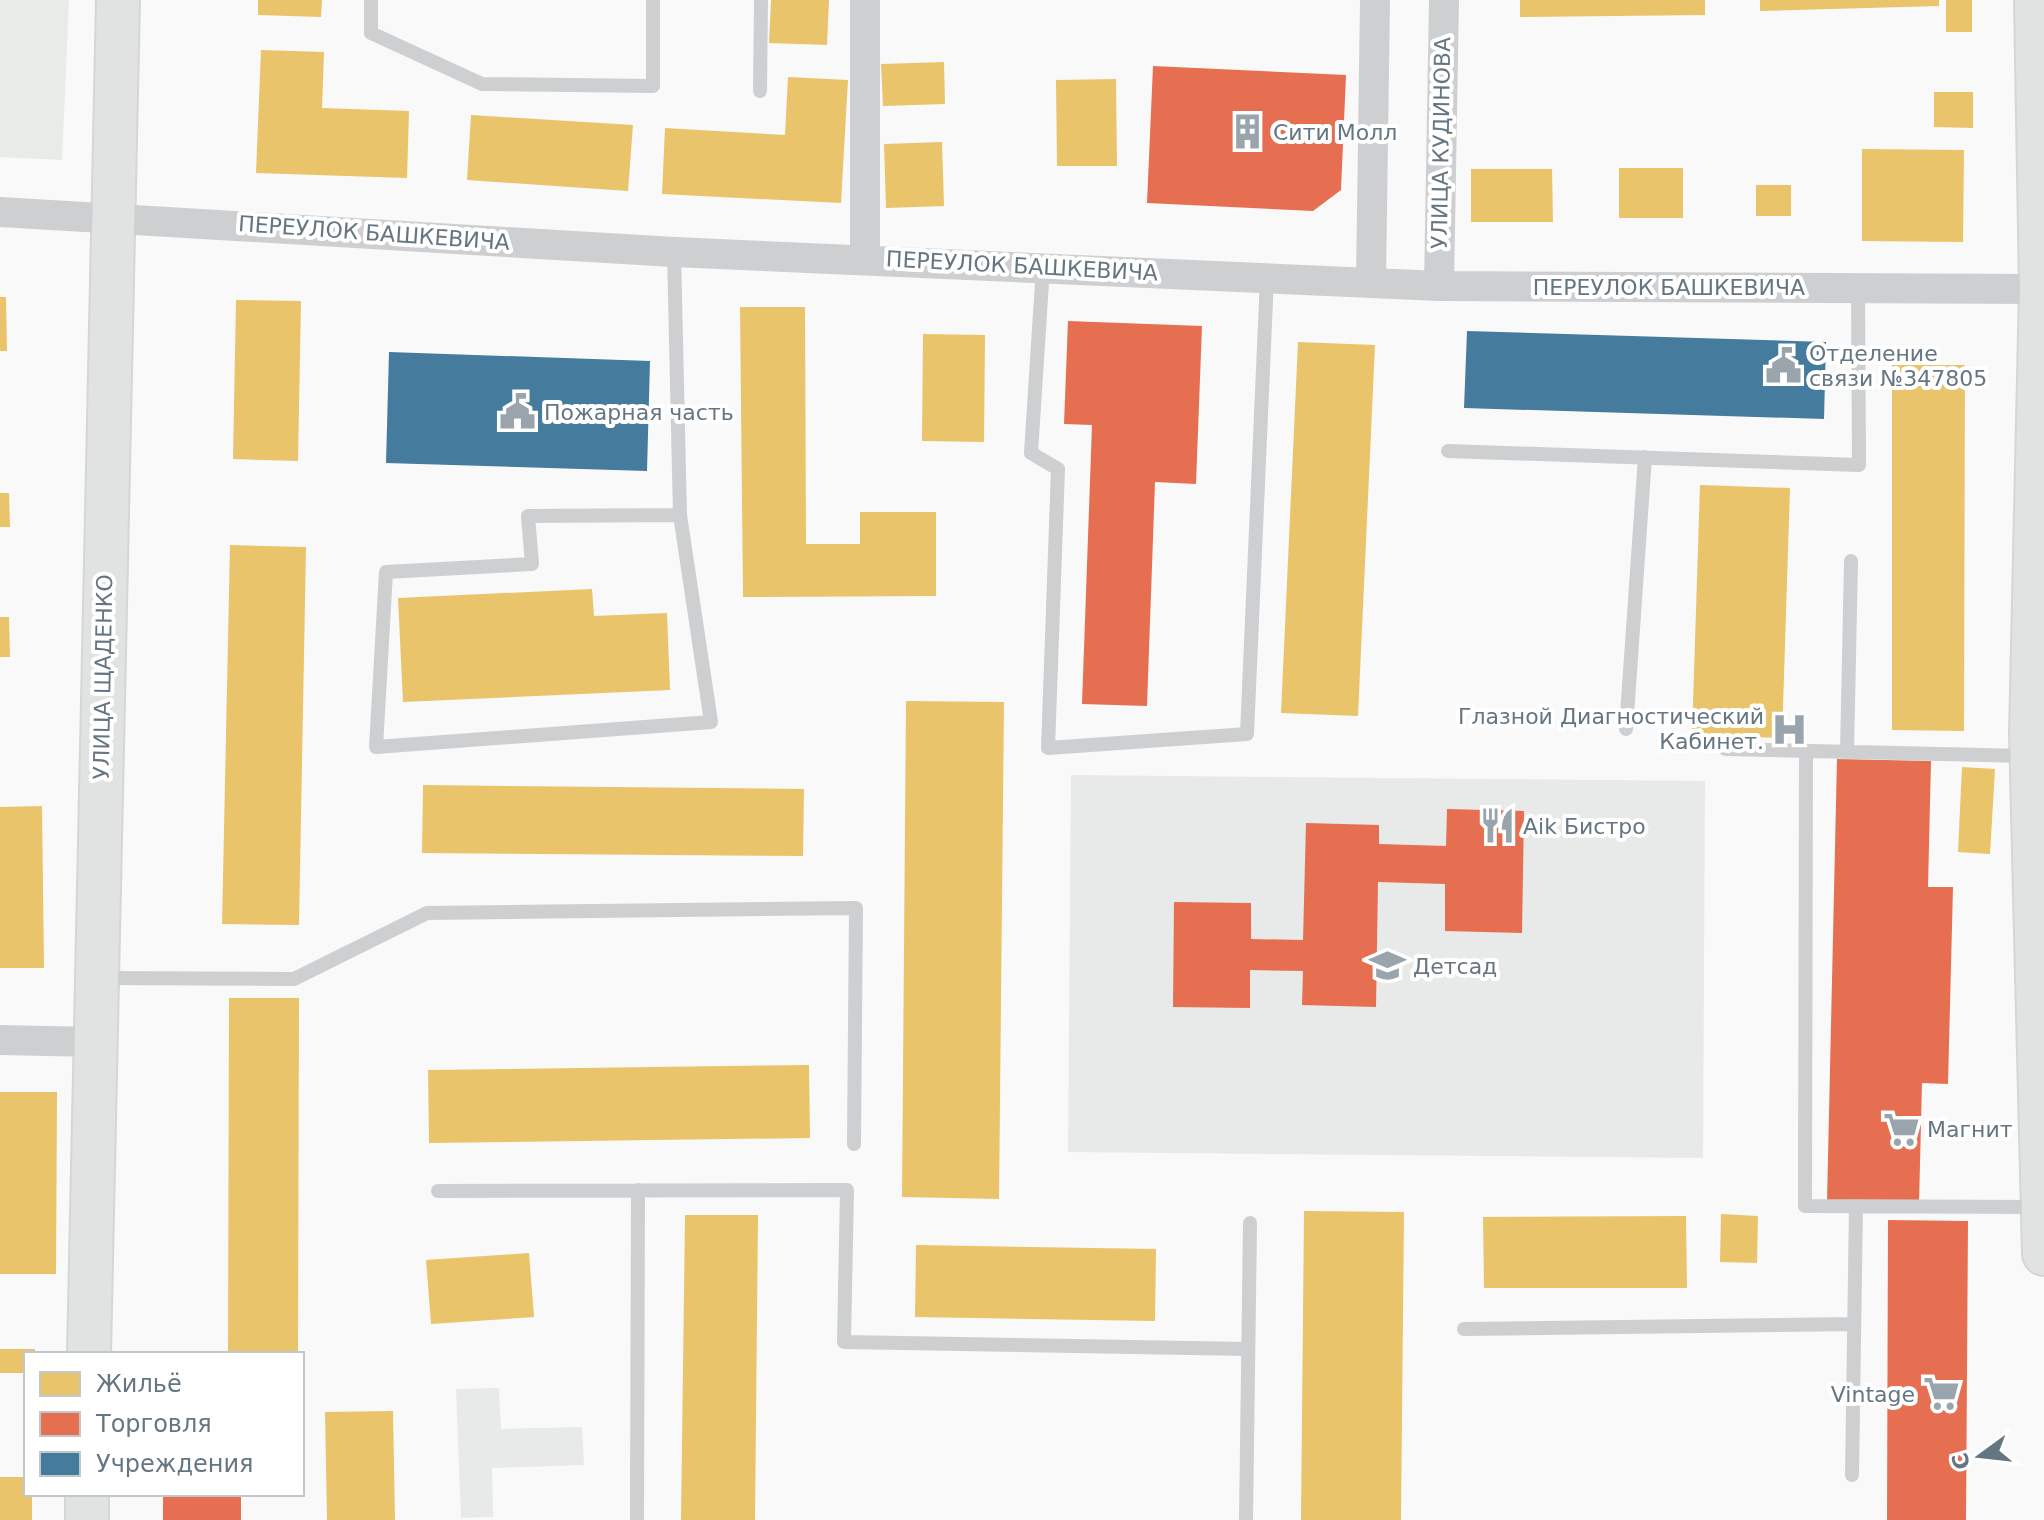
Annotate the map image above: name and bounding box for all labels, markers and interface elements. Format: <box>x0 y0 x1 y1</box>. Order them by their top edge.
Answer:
street label: УЛИЦА КУДИНОВА <box>1427 37 1455 249</box>
building icon: Сити Молл <box>1228 113 1266 151</box>
place label: Сити Молл <box>1273 120 1397 145</box>
street label: ПЕРЕУЛОК БАШКЕВИЧА <box>237 211 511 255</box>
street label: ПЕРЕУЛОК БАШКЕВИЧА <box>885 246 1159 286</box>
street label: ПЕРЕУЛОК БАШКЕВИЧА <box>1533 275 1805 300</box>
place label: Отделение связи №347805 <box>1809 341 1987 391</box>
public building icon: Отделение связи №347805 <box>1764 347 1802 385</box>
public building icon: Пожарная часть <box>499 393 537 431</box>
place label: Пожарная часть <box>544 400 734 425</box>
street label: УЛИЦА ЩАДЕНКО <box>89 574 117 780</box>
place label: Глазной Диагностический Кабинет. <box>1458 704 1764 754</box>
hospital icon: Глазной Диагностический Кабинет. <box>1771 710 1809 748</box>
restaurant icon: Aik Бистро <box>1478 807 1516 845</box>
place label: Aik Бистро <box>1523 814 1646 839</box>
school or university icon: Детсад <box>1368 947 1406 985</box>
place label: Детсад <box>1413 954 1497 979</box>
supermarket icon: Магнит <box>1882 1110 1920 1148</box>
place label: Магнит <box>1927 1117 2013 1142</box>
legend <box>24 1352 304 1496</box>
text: Жильё <box>96 1370 182 1398</box>
supermarket icon: Vintage <box>1922 1375 1960 1413</box>
place label: Vintage <box>1831 1382 1915 1407</box>
text: Торговля <box>95 1410 212 1438</box>
north arrow <box>1940 1416 2020 1496</box>
text: Учреждения <box>96 1450 254 1478</box>
text: С <box>1947 1450 1975 1472</box>

